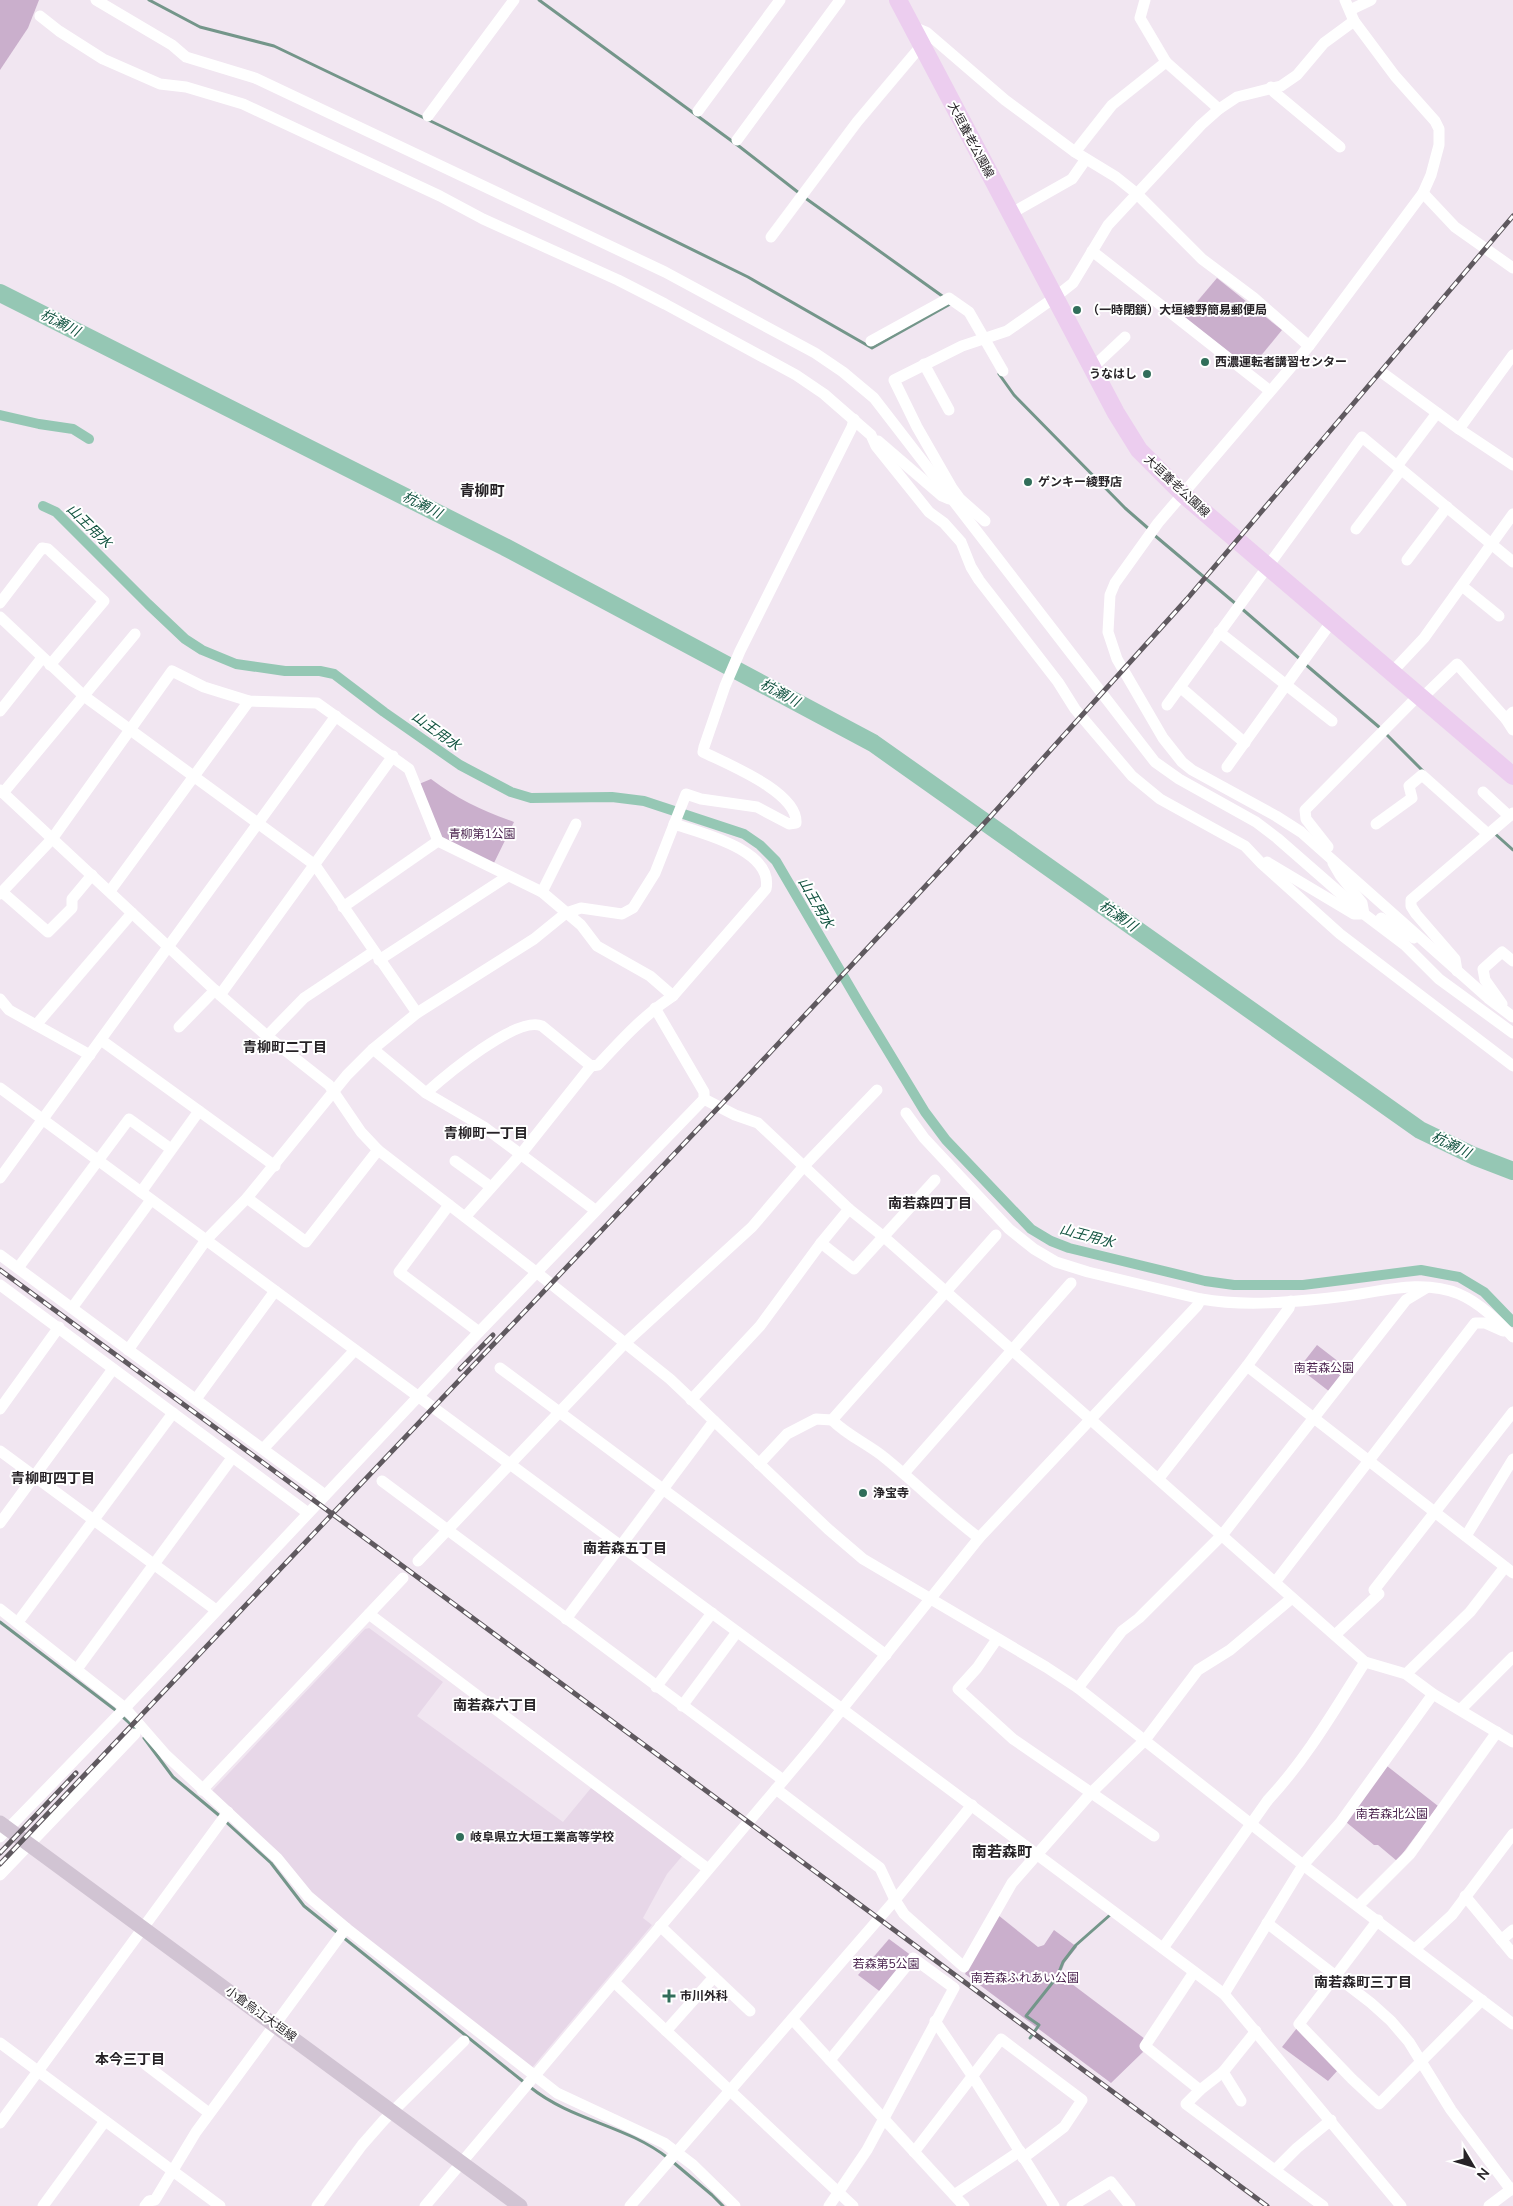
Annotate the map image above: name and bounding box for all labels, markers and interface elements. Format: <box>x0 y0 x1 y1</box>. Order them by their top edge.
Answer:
street label: 大垣養老公園線 <box>944 99 998 181</box>
place label: （一時閉鎖）大垣綾野簡易郵便局 <box>1087 302 1267 318</box>
marker: （一時閉鎖）大垣綾野簡易郵便局 <box>1071 304 1083 316</box>
water label: 杭瀬川 <box>37 305 85 342</box>
place label: 西濃運転者講習センター <box>1215 354 1347 370</box>
marker: 西濃運転者講習センター <box>1199 356 1211 368</box>
place label: うなはし <box>1089 366 1137 382</box>
marker: うなはし <box>1141 368 1153 380</box>
street label: 大垣養老公園線 <box>1141 451 1213 521</box>
place label: ゲンキー綾野店 <box>1038 474 1122 490</box>
marker: ゲンキー綾野店 <box>1022 476 1034 488</box>
district label: 青柳町 <box>459 481 505 501</box>
water label: 杭瀬川 <box>399 487 447 524</box>
water label: 山王用水 <box>62 500 117 554</box>
water label: 杭瀬川 <box>757 675 805 712</box>
water label: 山王用水 <box>408 707 466 756</box>
park label: 青柳第1公園 <box>448 826 516 842</box>
water label: 山王用水 <box>794 874 839 934</box>
water label: 杭瀬川 <box>1095 896 1142 937</box>
district label: 青柳町二丁目 <box>243 1038 327 1057</box>
district label: 青柳町一丁目 <box>444 1124 528 1143</box>
water label: 杭瀬川 <box>1428 1127 1476 1164</box>
district label: 南若森四丁目 <box>888 1194 972 1213</box>
water label: 山王用水 <box>1057 1220 1118 1253</box>
park label: 南若森公園 <box>1294 1360 1354 1376</box>
district label: 青柳町四丁目 <box>11 1469 95 1488</box>
place label: 浄宝寺 <box>873 1485 909 1501</box>
marker: 浄宝寺 <box>857 1487 869 1499</box>
district label: 南若森五丁目 <box>583 1539 667 1558</box>
district label: 南若森六丁目 <box>453 1696 537 1715</box>
park label: 南若森北公園 <box>1356 1806 1428 1822</box>
place label: 岐阜県立大垣工業高等学校 <box>470 1829 614 1845</box>
marker: 岐阜県立大垣工業高等学校 <box>454 1831 466 1843</box>
district label: 南若森町 <box>972 1842 1032 1862</box>
park label: 若森第5公園 <box>852 1956 920 1972</box>
park label: 南若森ふれあい公園 <box>971 1970 1079 1986</box>
district label: 南若森町三丁目 <box>1314 1973 1412 1992</box>
street label: 小倉烏江大垣線 <box>222 1983 300 2045</box>
place label: 市川外科 <box>680 1988 728 2004</box>
marker: 市川外科 <box>662 1989 676 2003</box>
district label: 本今三丁目 <box>95 2050 165 2069</box>
north arrow <box>1448 2141 1498 2191</box>
text: N <box>1472 2164 1494 2184</box>

